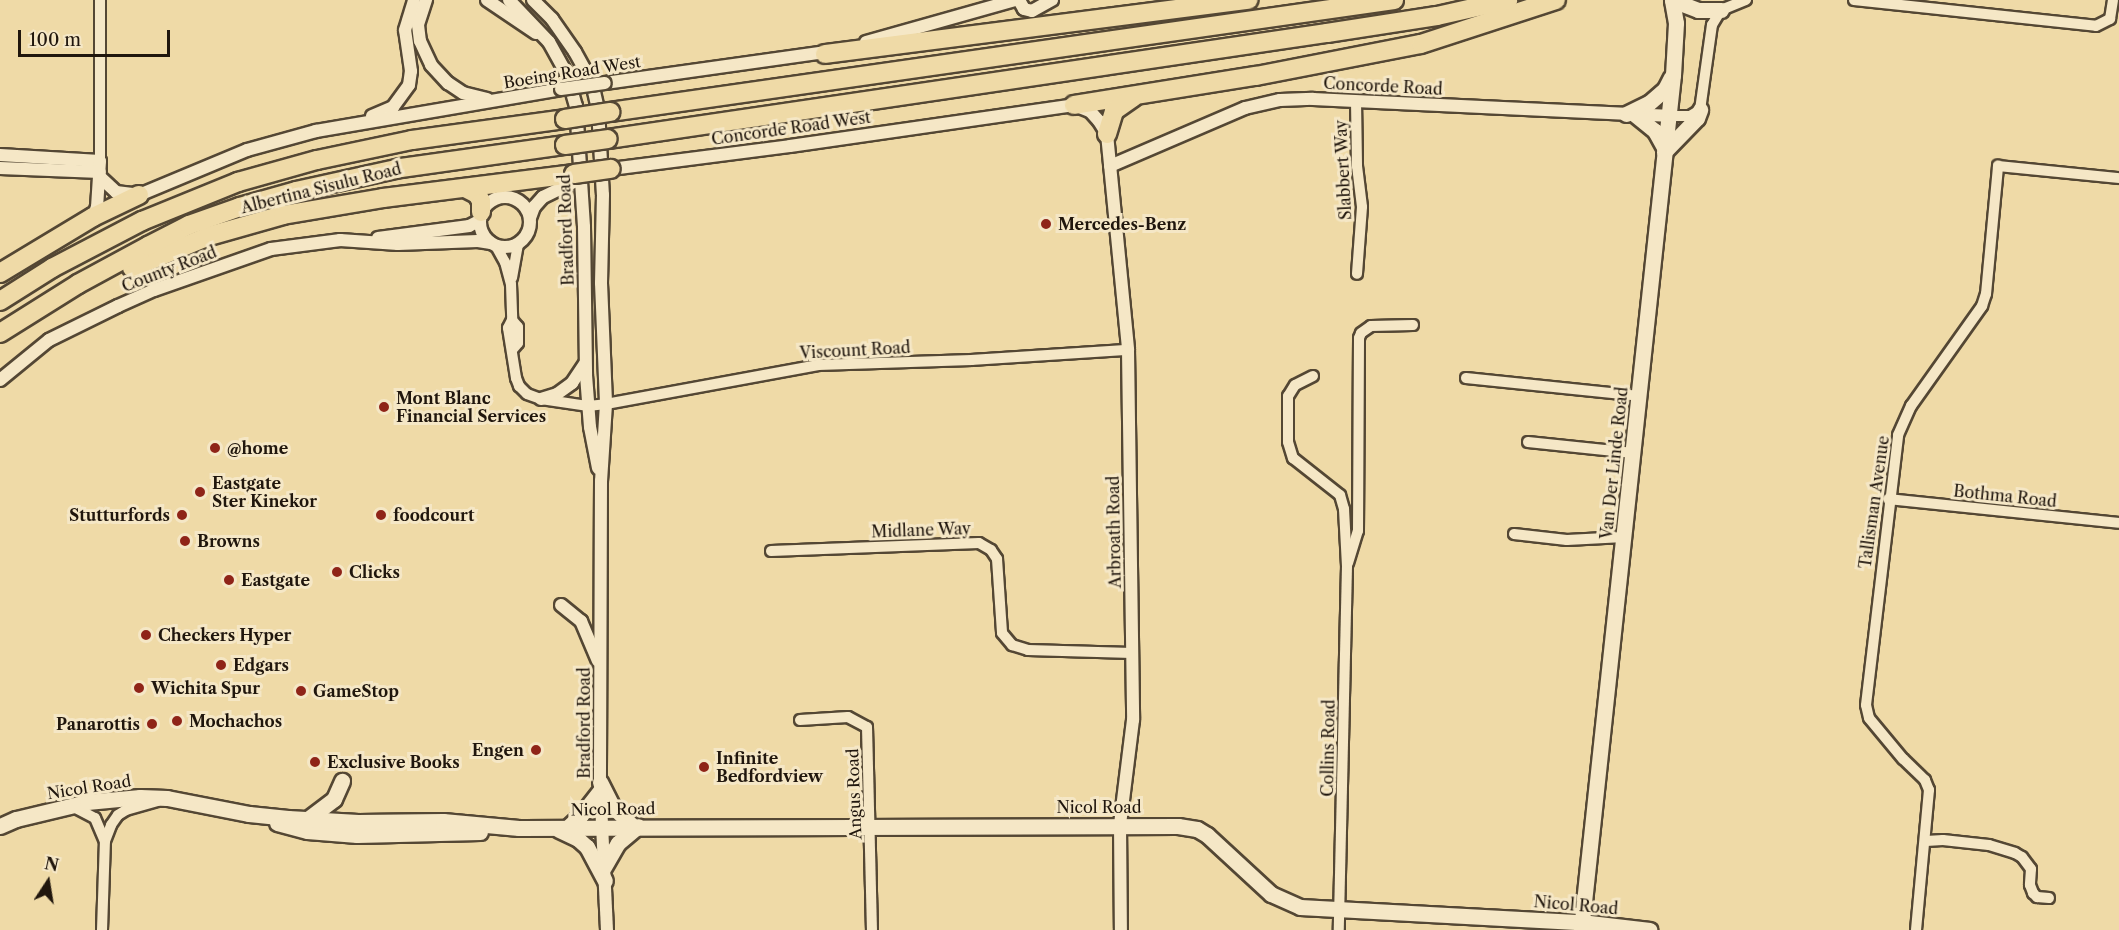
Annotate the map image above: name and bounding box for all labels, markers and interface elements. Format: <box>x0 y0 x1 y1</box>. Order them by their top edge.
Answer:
scale bar <box>21 18 172 56</box>
text: 100 m <box>29 29 81 51</box>
street label: Boeing Road West <box>502 52 642 92</box>
street label: Concorde Road <box>1323 73 1443 99</box>
street label: Concorde Road West <box>710 107 872 149</box>
street label: Slabbert Way <box>1331 119 1355 221</box>
street label: Albertina Sisulu Road <box>239 159 403 217</box>
street label: Bradford Road <box>554 174 578 286</box>
place label: Mercedes-Benz <box>1058 214 1186 234</box>
marker: Mercedes-Benz <box>1039 217 1053 231</box>
street label: County Road <box>119 242 219 296</box>
street label: Viscount Road <box>799 338 911 362</box>
street label: Van Der Linde Road <box>1596 386 1632 540</box>
place label: Mont Blanc Financial Services <box>396 388 546 426</box>
marker: Mont Blanc Financial Services <box>377 400 391 414</box>
street label: Tallisman Avenue <box>1855 434 1893 570</box>
place label: @home <box>227 438 288 458</box>
marker: @home <box>208 441 222 455</box>
place label: Eastgate Ster Kinekor <box>212 473 317 511</box>
street label: Arbroath Road <box>1103 476 1125 588</box>
street label: Bothma Road <box>1952 481 2058 511</box>
marker: Eastgate Ster Kinekor <box>193 485 207 499</box>
place label: Stutturfords <box>69 505 170 525</box>
place label: foodcourt <box>393 505 474 525</box>
marker: Stutturfords <box>175 508 189 522</box>
marker: foodcourt <box>374 508 388 522</box>
street label: Midlane Way <box>871 519 971 541</box>
place label: Browns <box>197 531 260 551</box>
marker: Browns <box>178 534 192 548</box>
place label: Clicks <box>349 562 400 582</box>
marker: Clicks <box>330 565 344 579</box>
place label: Eastgate <box>241 570 310 590</box>
marker: Eastgate <box>222 573 236 587</box>
place label: Checkers Hyper <box>158 625 291 645</box>
marker: Checkers Hyper <box>139 628 153 642</box>
place label: Edgars <box>233 655 289 675</box>
marker: Edgars <box>214 658 228 672</box>
street label: Bradford Road <box>574 667 594 779</box>
place label: Wichita Spur <box>151 678 260 698</box>
marker: Wichita Spur <box>132 681 146 695</box>
place label: GameStop <box>313 681 399 701</box>
marker: GameStop <box>294 684 308 698</box>
street label: Collins Road <box>1318 699 1338 797</box>
place label: Mochachos <box>189 711 282 731</box>
place label: Panarottis <box>56 714 140 734</box>
marker: Mochachos <box>170 714 184 728</box>
marker: Panarottis <box>145 717 159 731</box>
place label: Engen <box>472 740 524 760</box>
marker: Engen <box>529 743 543 757</box>
place label: Infinite Bedfordview <box>716 748 823 786</box>
street label: Angus Road <box>843 748 865 840</box>
place label: Exclusive Books <box>327 752 460 772</box>
marker: Exclusive Books <box>308 755 322 769</box>
marker: Infinite Bedfordview <box>697 760 711 774</box>
street label: Nicol Road <box>46 771 132 803</box>
street label: Nicol Road <box>1057 797 1141 817</box>
street label: Nicol Road <box>570 799 656 819</box>
north arrow <box>18 852 78 912</box>
text: N <box>43 853 61 876</box>
street label: Nicol Road <box>1533 892 1619 918</box>

